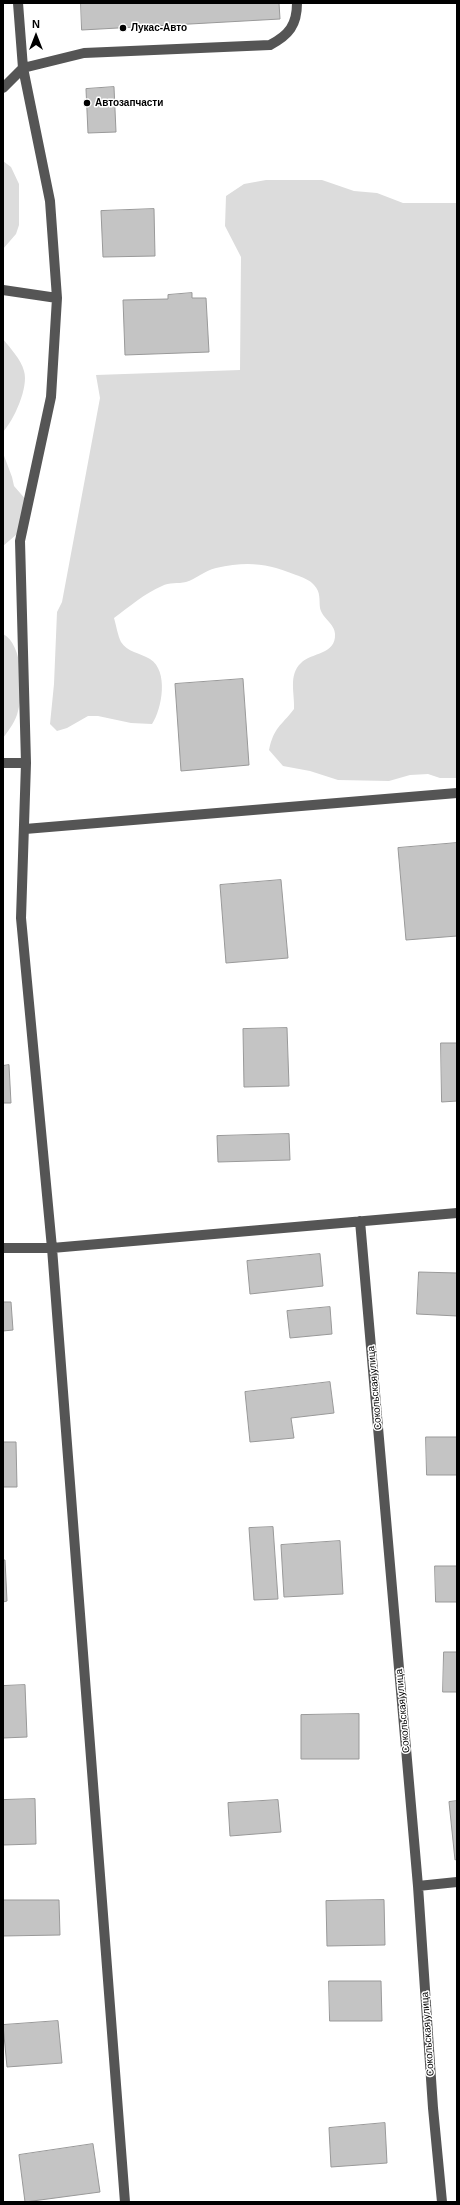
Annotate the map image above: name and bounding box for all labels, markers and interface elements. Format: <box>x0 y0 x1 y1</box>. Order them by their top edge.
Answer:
north arrow <box>16 16 56 56</box>
text: N <box>32 18 40 30</box>
place label: Лукас-Авто <box>131 22 187 34</box>
marker: Лукас-Авто <box>118 23 128 33</box>
place label: Автозапчасти <box>95 97 163 109</box>
marker: Автозапчасти <box>82 98 92 108</box>
street label: Сокольская улица <box>365 1345 385 1431</box>
street label: Сокольская улица <box>393 1668 413 1754</box>
street label: Сокольская улица <box>419 1991 437 2077</box>

